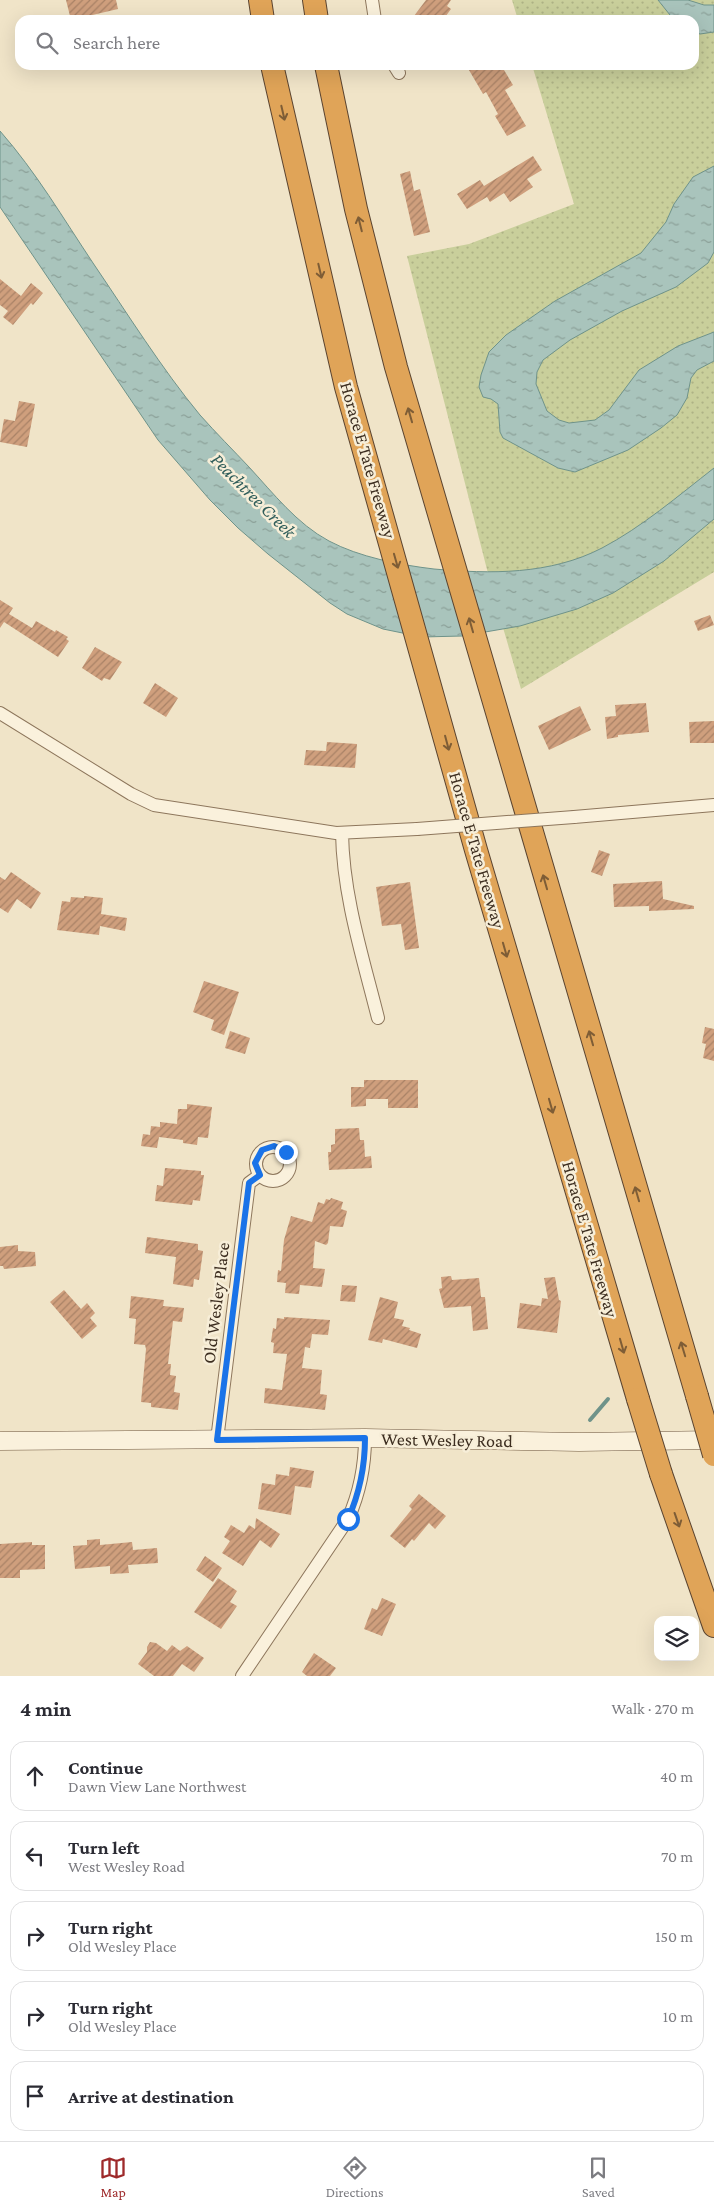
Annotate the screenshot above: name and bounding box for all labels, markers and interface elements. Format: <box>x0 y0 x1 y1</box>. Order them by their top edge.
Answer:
search box <box>15 15 699 70</box>
icon: search <box>33 29 61 57</box>
text: Search here <box>73 32 160 53</box>
one-way arrow <box>279 104 288 120</box>
one-way arrow <box>355 217 364 233</box>
one-way arrow <box>316 262 325 278</box>
street label: Horace E Tate Freeway <box>336 379 400 541</box>
one-way arrow <box>404 408 414 424</box>
water label: Peachtree Creek <box>207 449 301 543</box>
one-way arrow <box>391 552 401 568</box>
one-way arrow <box>465 618 475 634</box>
one-way arrow <box>442 735 452 751</box>
street label: Horace E Tate Freeway <box>445 769 509 931</box>
one-way arrow <box>540 874 550 890</box>
one-way arrow <box>501 942 511 958</box>
one-way arrow <box>585 1030 595 1046</box>
one-way arrow <box>547 1097 557 1113</box>
route end <box>275 1141 298 1164</box>
street label: Horace E Tate Freeway <box>558 1158 622 1320</box>
one-way arrow <box>631 1186 641 1202</box>
street label: Old Wesley Place <box>199 1241 233 1365</box>
one-way arrow <box>617 1337 627 1353</box>
one-way arrow <box>677 1342 687 1358</box>
street label: West Wesley Road <box>381 1429 513 1451</box>
route start <box>337 1508 360 1531</box>
one-way arrow <box>672 1512 682 1528</box>
map controls <box>654 1616 699 1661</box>
button: layers <box>654 1616 699 1661</box>
text: 4 min <box>20 1697 71 1721</box>
text: Walk · 270 m <box>612 1700 694 1717</box>
text: Continue <box>68 1757 143 1778</box>
icon: ahead <box>21 1762 49 1790</box>
text: 40 m <box>660 1768 693 1785</box>
text: Dawn View Lane Northwest <box>68 1778 246 1795</box>
text: Turn left <box>68 1837 140 1858</box>
icon: left <box>21 1842 49 1870</box>
text: 70 m <box>661 1848 693 1865</box>
text: West Wesley Road <box>68 1858 185 1875</box>
text: Turn right <box>68 1917 153 1938</box>
icon: right <box>21 1922 49 1950</box>
text: 150 m <box>655 1928 693 1945</box>
text: Old Wesley Place <box>68 1938 176 1955</box>
text: Turn right <box>68 1997 153 2018</box>
icon: right <box>21 2002 49 2030</box>
text: 10 m <box>663 2008 693 2025</box>
text: Old Wesley Place <box>68 2018 176 2035</box>
icon: arrive <box>21 2082 49 2110</box>
text: Arrive at destination <box>68 2086 234 2107</box>
tab: Map <box>99 2154 127 2200</box>
tab: Directions <box>326 2154 384 2200</box>
tab: Saved <box>582 2154 615 2200</box>

